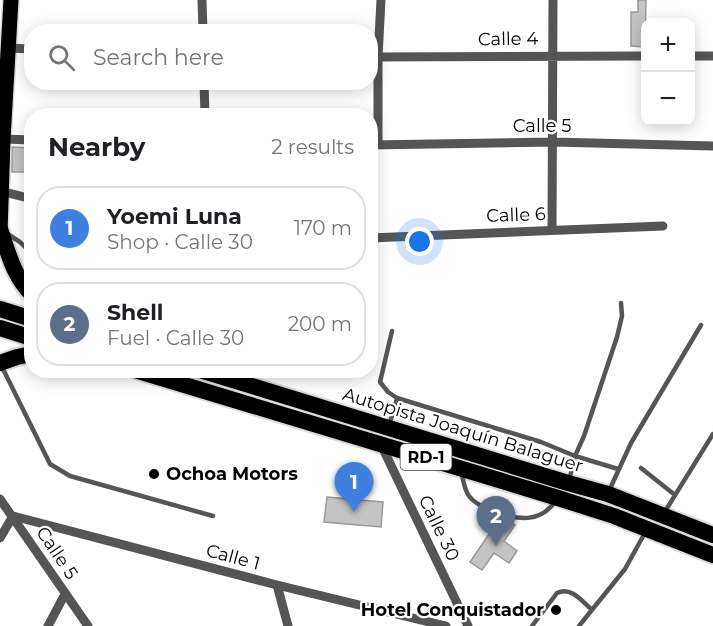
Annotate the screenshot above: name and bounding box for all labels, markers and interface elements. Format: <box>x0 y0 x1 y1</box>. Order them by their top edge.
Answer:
map controls <box>641 18 695 126</box>
button: + <box>641 18 695 72</box>
search box <box>24 24 378 90</box>
street label: Calle 4 <box>478 27 538 51</box>
icon: search <box>45 41 78 74</box>
text: Search here <box>93 44 224 71</box>
button: − <box>641 72 695 126</box>
street label: Calle 5 <box>513 115 571 137</box>
text: Nearby <box>48 131 145 163</box>
text: 2 results <box>271 135 354 159</box>
text: Yoemi Luna <box>107 203 242 230</box>
street label: Calle 6 <box>486 203 546 227</box>
text: 1 <box>66 216 73 240</box>
text: 170 m <box>294 216 352 240</box>
your location <box>405 227 434 256</box>
text: Shop · Calle 30 <box>107 230 253 254</box>
text: Shell <box>107 299 163 326</box>
text: 2 <box>64 312 75 336</box>
text: 200 m <box>288 312 352 336</box>
text: Fuel · Calle 30 <box>107 326 244 350</box>
street label: Autopista Joaquín Balaguer <box>340 383 586 477</box>
road number: RD-1 <box>400 444 452 470</box>
pin: 1 <box>334 462 374 512</box>
place label: Ochoa Motors <box>166 463 298 485</box>
marker: Ochoa Motors <box>147 467 161 481</box>
street label: Calle 30 <box>414 491 464 565</box>
pin: 2 <box>476 496 516 546</box>
street label: Calle 5 <box>31 523 83 583</box>
street label: Calle 1 <box>204 539 262 575</box>
place label: Hotel Conquistador <box>361 599 544 621</box>
marker: Hotel Conquistador <box>549 603 563 617</box>

